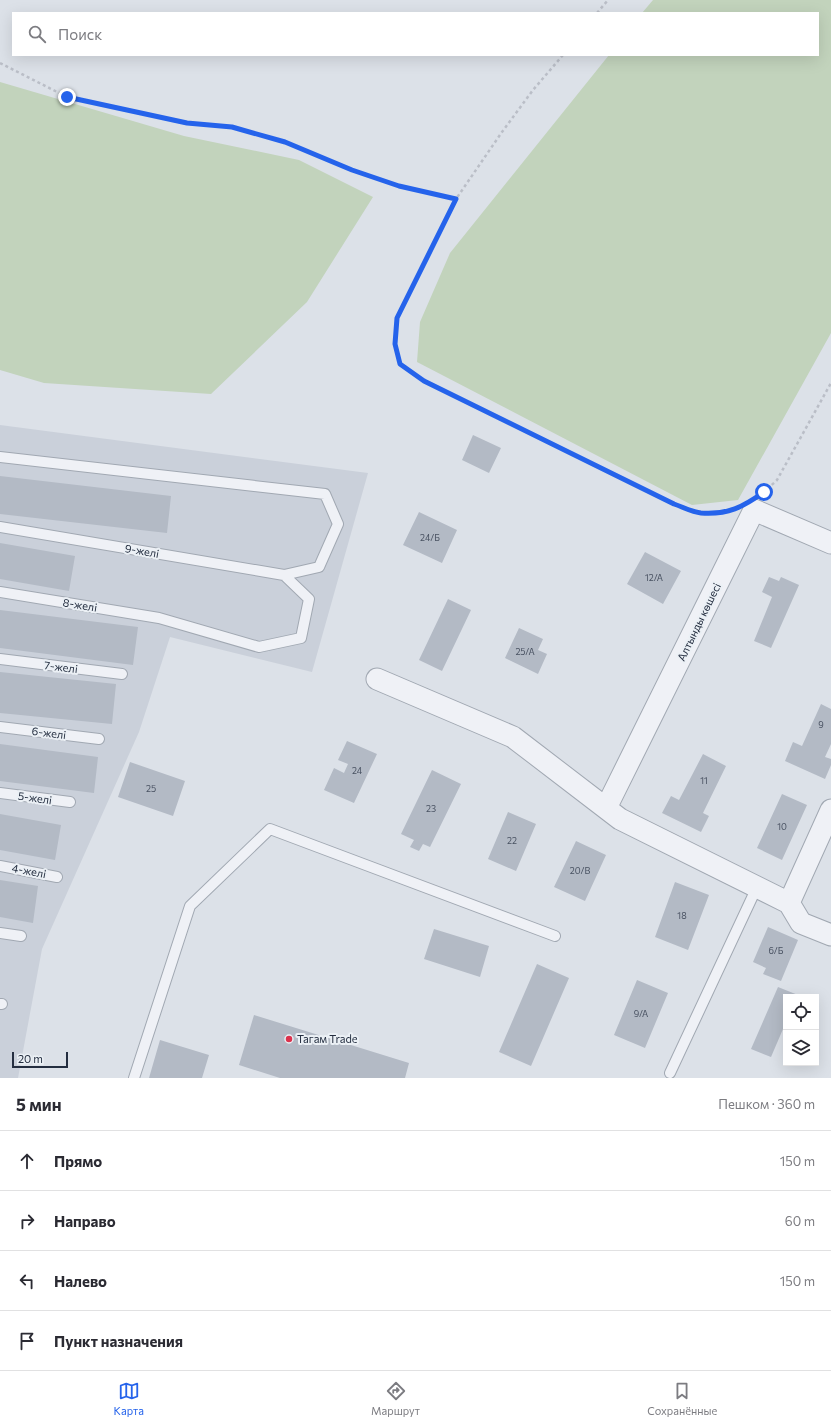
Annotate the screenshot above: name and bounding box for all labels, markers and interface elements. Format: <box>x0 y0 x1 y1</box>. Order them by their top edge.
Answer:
search box <box>12 12 819 56</box>
icon: search <box>26 23 48 45</box>
text: Поиск <box>58 25 102 43</box>
route end <box>58 88 76 106</box>
route start <box>755 483 773 501</box>
house number: 24/Б <box>420 532 440 543</box>
street label: 9-желі <box>124 541 160 560</box>
house number: 12/А <box>645 572 663 583</box>
street label: Алтынды көшесі <box>674 580 723 663</box>
street label: 8-желі <box>62 595 98 614</box>
house number: 25/А <box>515 646 535 657</box>
street label: 7-желі <box>44 658 79 675</box>
house number: 9 <box>818 719 824 730</box>
street label: 6-желі <box>31 724 67 741</box>
house number: 24 <box>352 765 363 776</box>
house number: 11 <box>700 775 708 786</box>
house number: 25 <box>146 783 156 794</box>
street label: 5-желі <box>17 789 53 806</box>
house number: 23 <box>426 803 436 814</box>
house number: 10 <box>777 821 787 832</box>
house number: 22 <box>507 835 517 846</box>
street label: 4-желі <box>11 861 47 880</box>
house number: 20/В <box>570 865 590 876</box>
house number: 18 <box>677 910 687 921</box>
house number: 6/Б <box>769 945 784 956</box>
map controls <box>783 994 819 1066</box>
button: locate <box>783 994 819 1030</box>
house number: 9/А <box>634 1008 648 1019</box>
button: layers <box>783 1030 819 1066</box>
place label: Тагам Trade <box>297 1032 358 1045</box>
marker: Тагам Trade <box>284 1034 294 1044</box>
scale bar <box>12 1050 68 1069</box>
text: 20 m <box>18 1052 43 1065</box>
text: 5 мин <box>16 1094 62 1115</box>
text: Пешком · 360 m <box>718 1096 815 1112</box>
icon: ahead <box>16 1150 38 1172</box>
text: Прямо <box>54 1152 102 1170</box>
text: 150 m <box>780 1153 815 1169</box>
icon: right <box>16 1210 38 1232</box>
text: Направо <box>54 1212 116 1230</box>
text: 60 m <box>785 1213 815 1229</box>
icon: left <box>16 1270 38 1292</box>
text: Налево <box>54 1272 107 1290</box>
text: 150 m <box>780 1273 815 1289</box>
icon: arrive <box>16 1330 38 1352</box>
text: Пункт назначения <box>54 1332 183 1350</box>
tab: Карта <box>114 1380 144 1417</box>
tab: Маршрут <box>371 1380 420 1417</box>
tab: Сохранённые <box>647 1380 717 1417</box>

